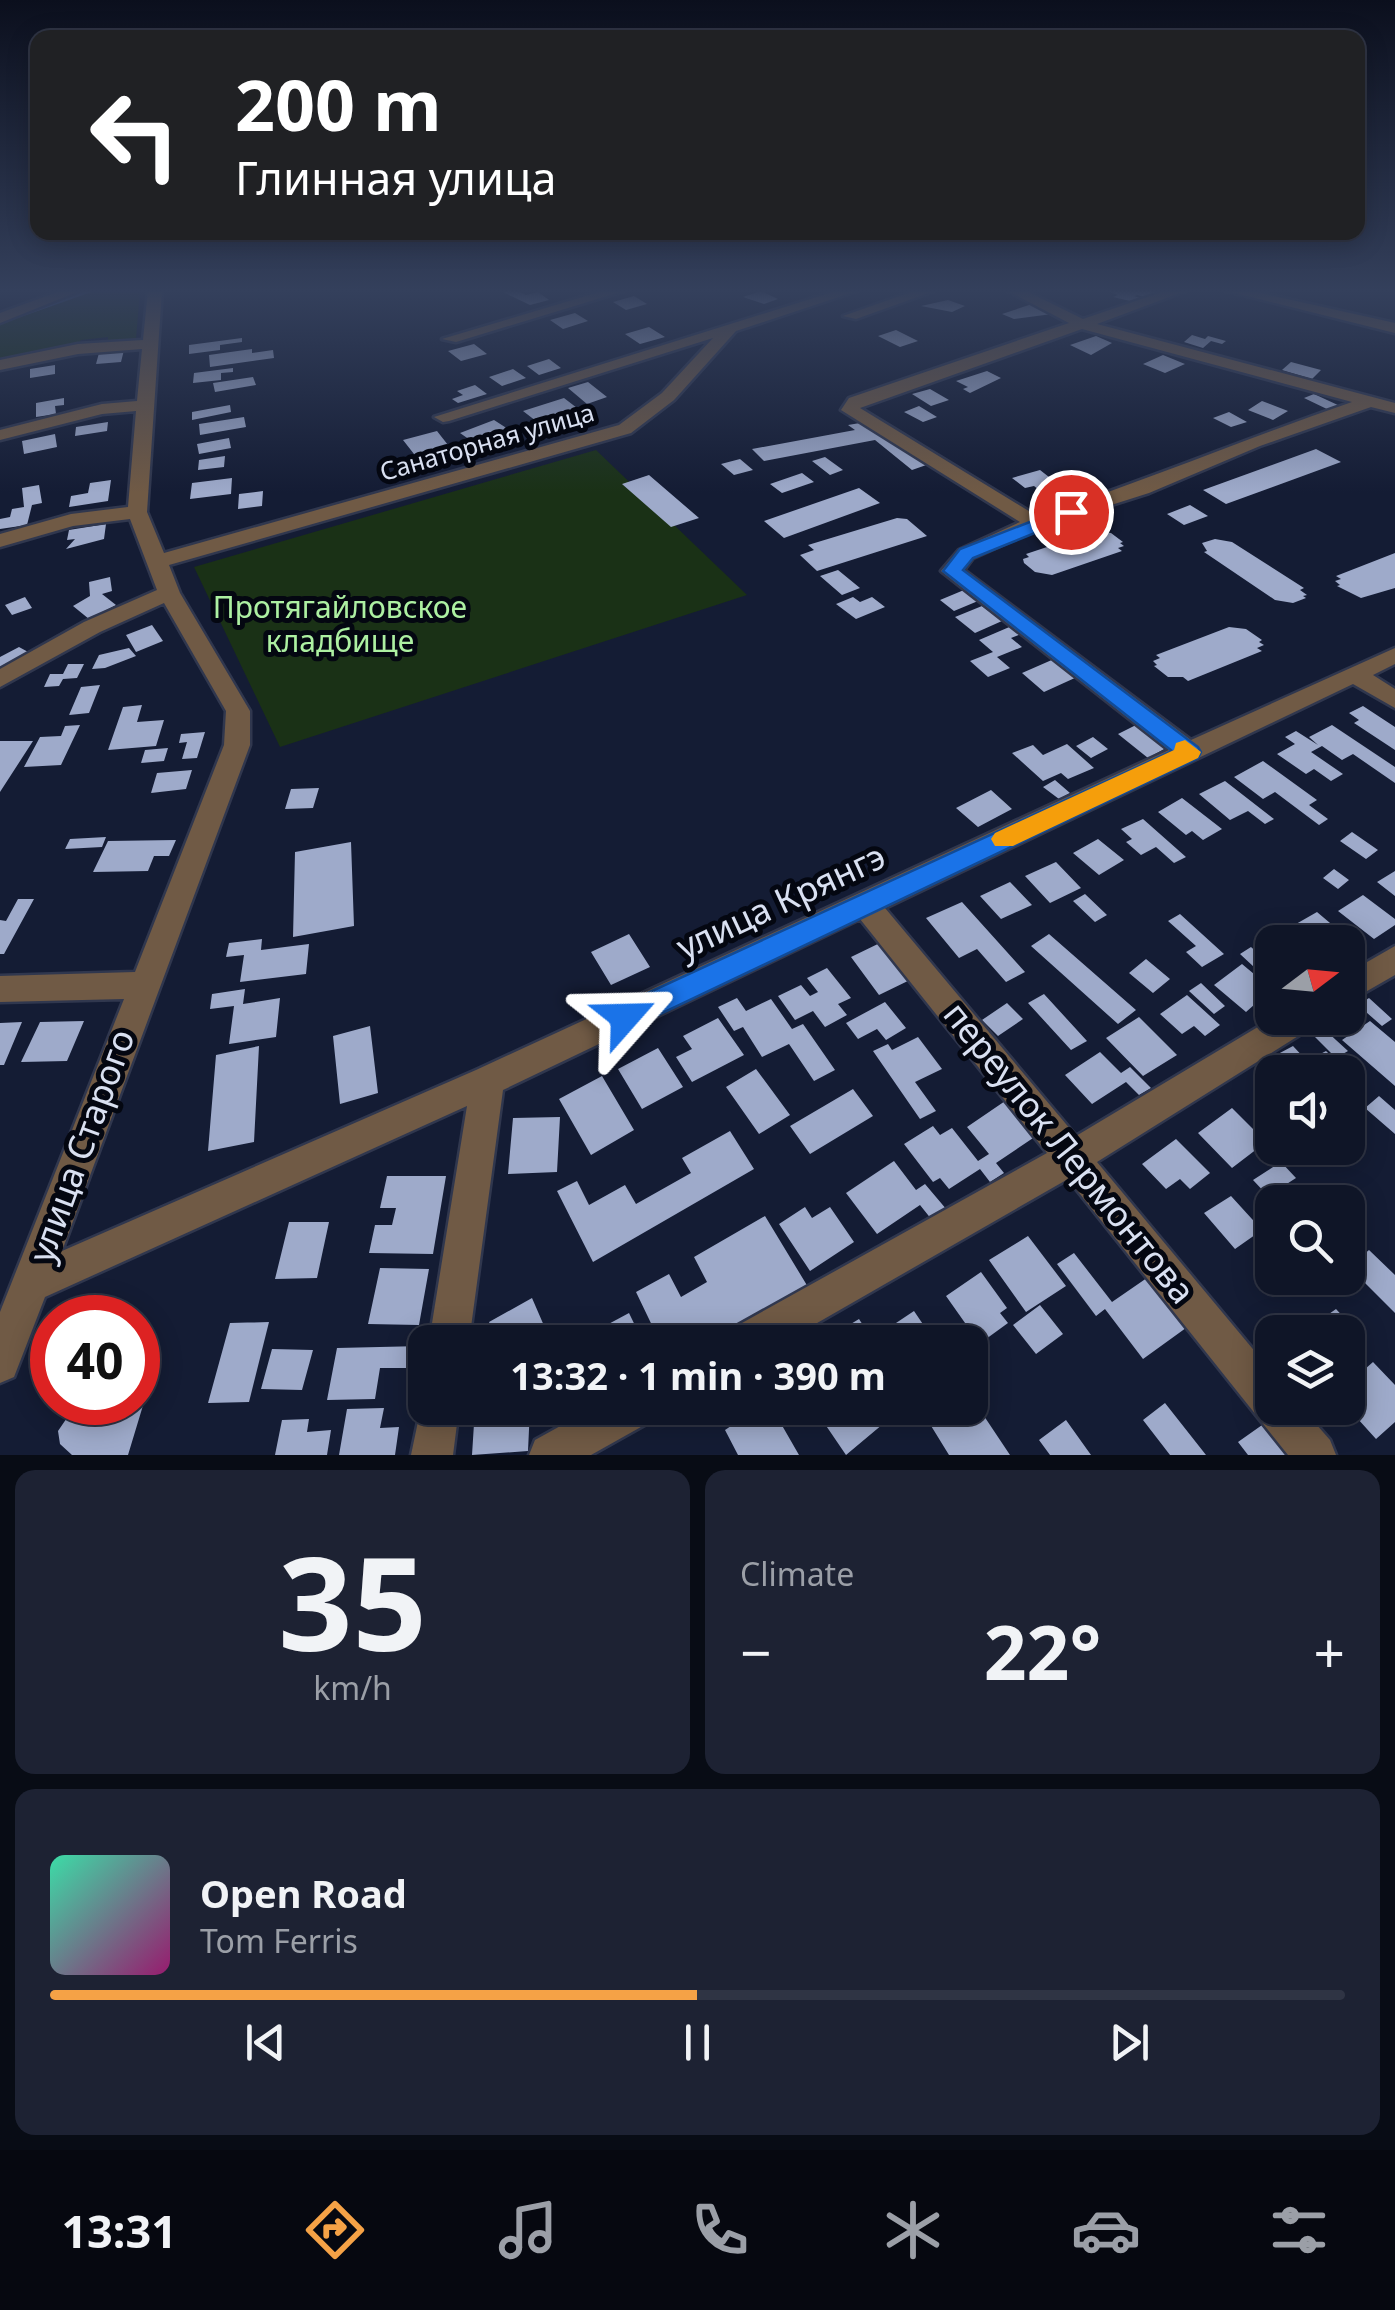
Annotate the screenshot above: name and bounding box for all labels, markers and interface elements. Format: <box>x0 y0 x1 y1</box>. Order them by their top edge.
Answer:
text: 200 m <box>235 56 442 152</box>
icon: left <box>70 70 200 200</box>
text: Глинная улица <box>235 147 556 208</box>
street label: Санаторная улица <box>376 394 598 488</box>
pin <box>1029 470 1114 555</box>
icon: arrive <box>1044 485 1099 540</box>
park label: Протягайловское кладбище <box>213 586 467 661</box>
street label: улица Крянгэ <box>668 832 892 970</box>
north arrow <box>1255 925 1365 1035</box>
map controls <box>1255 925 1365 1425</box>
position arrow <box>573 965 677 1069</box>
street label: переулок Лермонтова <box>934 991 1206 1313</box>
street label: улица Старого <box>17 1023 144 1268</box>
button: sound <box>1255 1055 1365 1165</box>
button: search <box>1255 1185 1365 1295</box>
speed limit sign: 40 <box>30 1295 160 1425</box>
button: layers <box>1255 1315 1365 1425</box>
text: 13:32 · 1 min · 390 m <box>510 1349 886 1401</box>
text: 35 <box>278 1512 427 1689</box>
text: Climate <box>740 1552 854 1595</box>
text: 22° <box>984 1600 1101 1702</box>
text: − <box>740 1614 771 1689</box>
text: + <box>1314 1614 1345 1689</box>
text: km/h <box>313 1666 392 1709</box>
text: Open Road <box>200 1867 407 1919</box>
text: Tom Ferris <box>200 1919 358 1962</box>
icon: previous <box>238 2015 293 2070</box>
icon: pause <box>670 2015 725 2070</box>
icon: next <box>1102 2015 1157 2070</box>
icon: directions <box>300 2195 370 2265</box>
icon: music <box>493 2195 563 2265</box>
icon: phone <box>685 2195 755 2265</box>
icon: climate <box>878 2195 948 2265</box>
icon: car <box>1071 2195 1141 2265</box>
icon: filters <box>1264 2195 1334 2265</box>
text: 13:31 <box>61 2200 177 2261</box>

